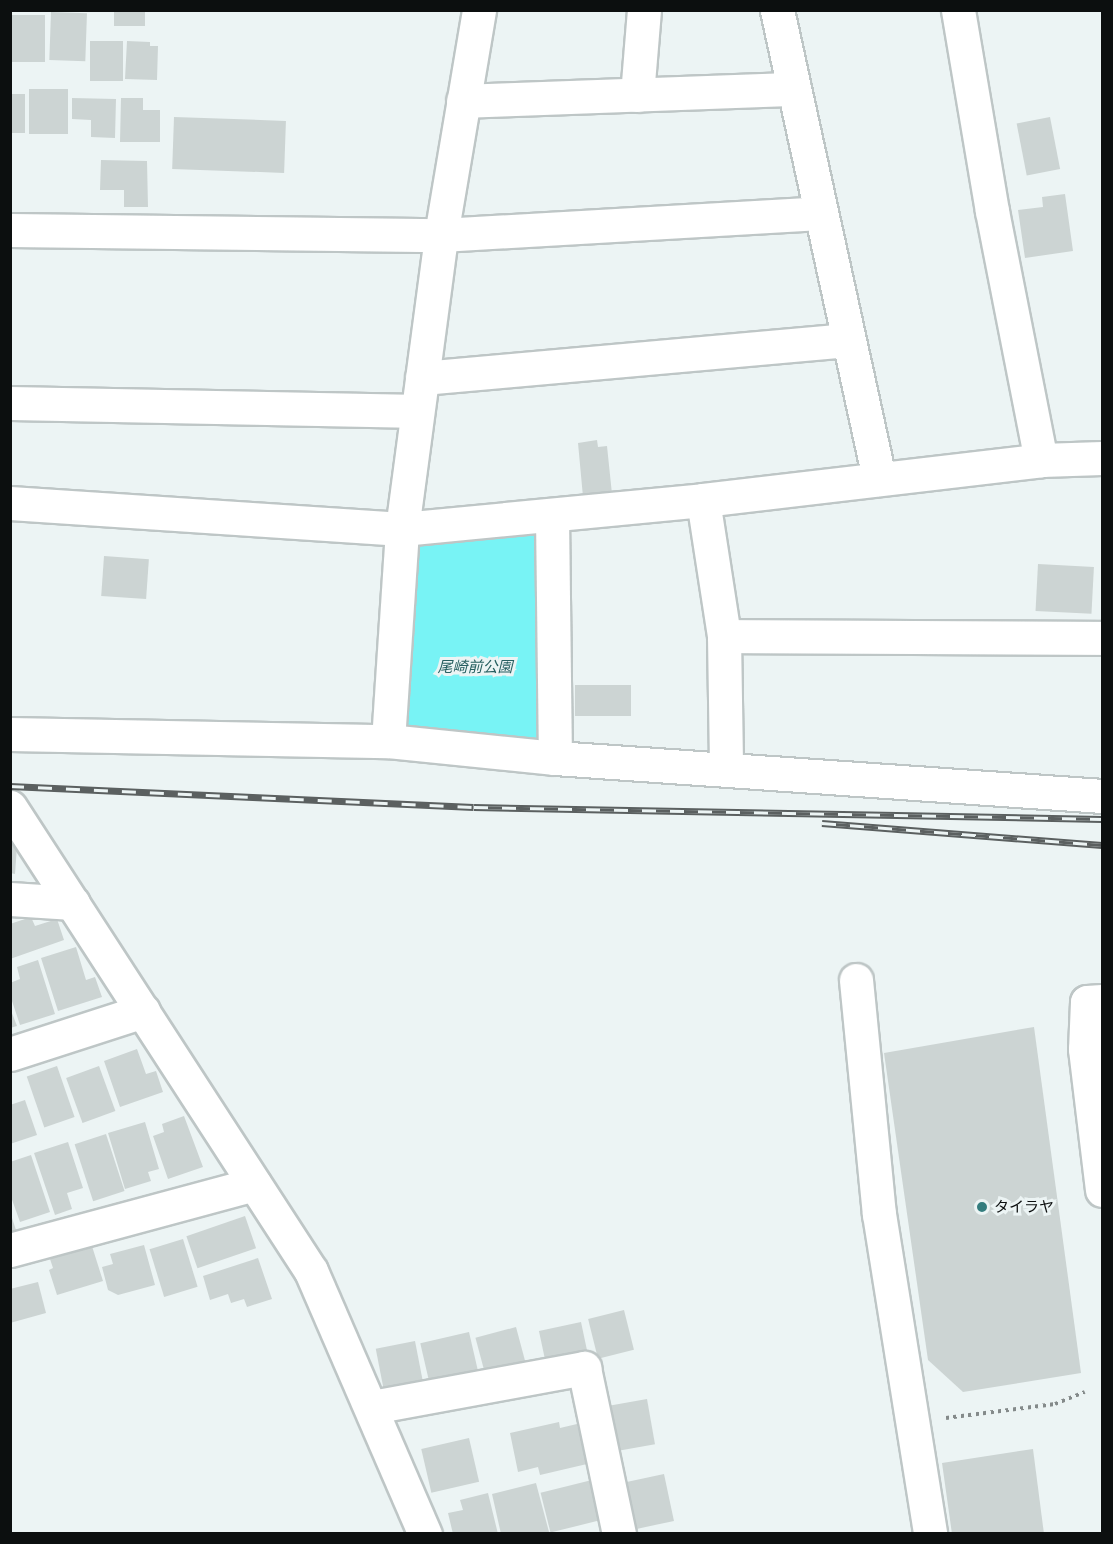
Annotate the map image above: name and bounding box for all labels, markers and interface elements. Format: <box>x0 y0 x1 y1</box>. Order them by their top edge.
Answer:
park label: 尾崎前公園 <box>438 658 512 676</box>
place label: タイラヤ <box>994 1198 1054 1216</box>
marker: タイラヤ <box>975 1200 989 1214</box>

